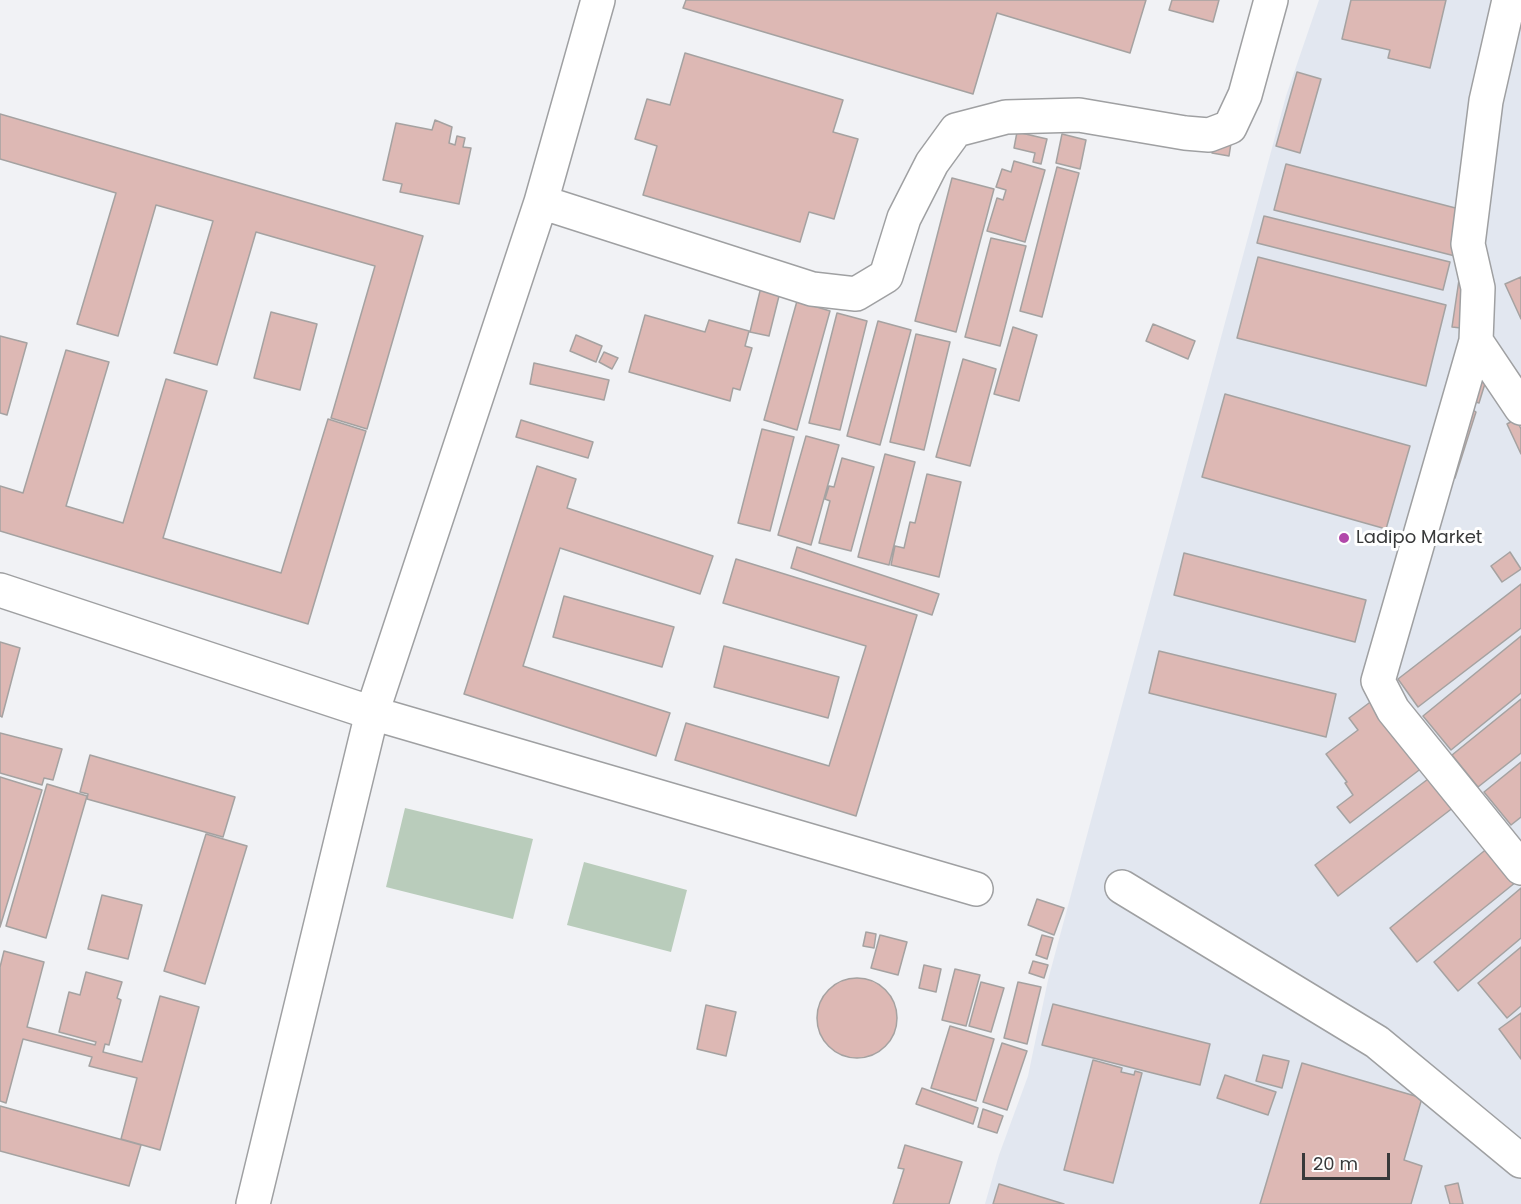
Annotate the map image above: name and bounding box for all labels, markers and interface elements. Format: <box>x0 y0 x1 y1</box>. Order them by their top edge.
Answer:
place label: Ladipo Market <box>1356 527 1482 549</box>
marker: Ladipo Market <box>1337 531 1351 545</box>
scale bar <box>1305 1141 1394 1179</box>
text: 20 m <box>1313 1151 1358 1176</box>

